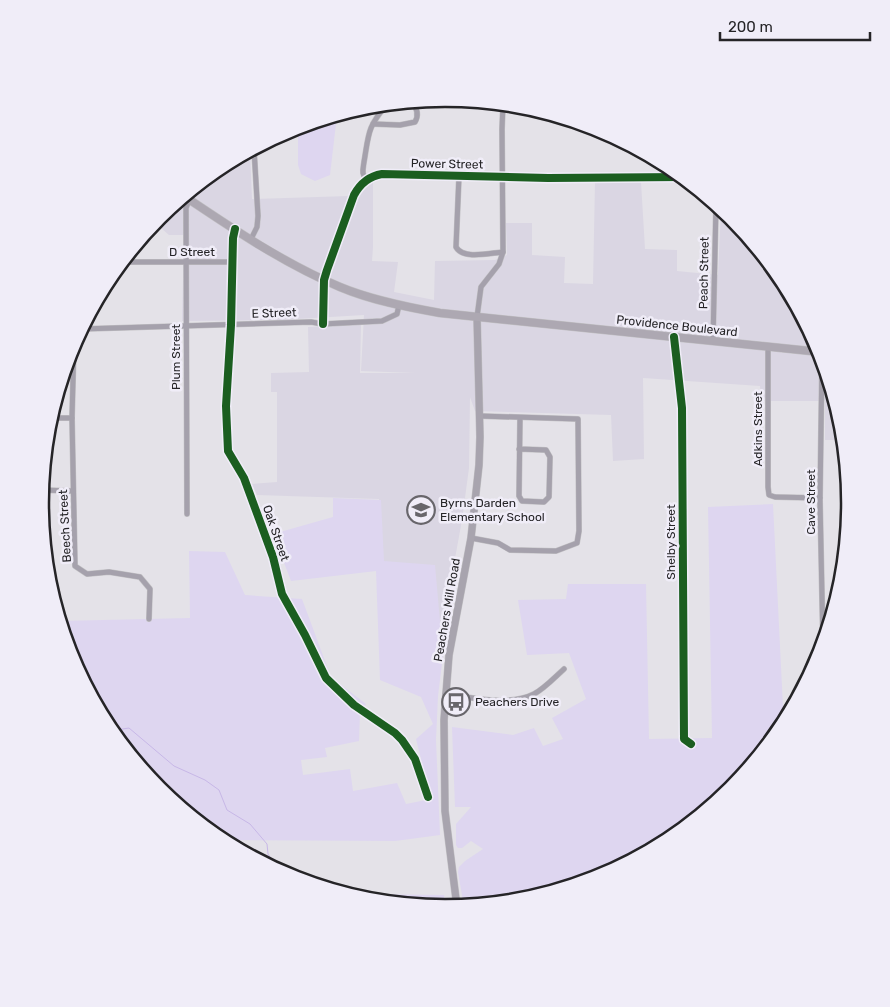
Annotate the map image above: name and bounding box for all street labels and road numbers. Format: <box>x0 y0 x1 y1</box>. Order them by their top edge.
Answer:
street label: Power Street <box>411 156 484 172</box>
street label: Peach Street <box>696 236 712 309</box>
street label: D Street <box>169 245 215 259</box>
street label: E Street <box>251 305 297 321</box>
street label: Providence Boulevard <box>616 313 738 339</box>
street label: Plum Street <box>169 324 183 390</box>
street label: Adkins Street <box>751 391 765 467</box>
street label: Cave Street <box>804 469 818 535</box>
street label: Beech Street <box>56 489 74 563</box>
street label: Oak Street <box>260 503 292 563</box>
street label: Shelby Street <box>664 504 678 580</box>
street label: Peachers Mill Road <box>431 557 463 663</box>

